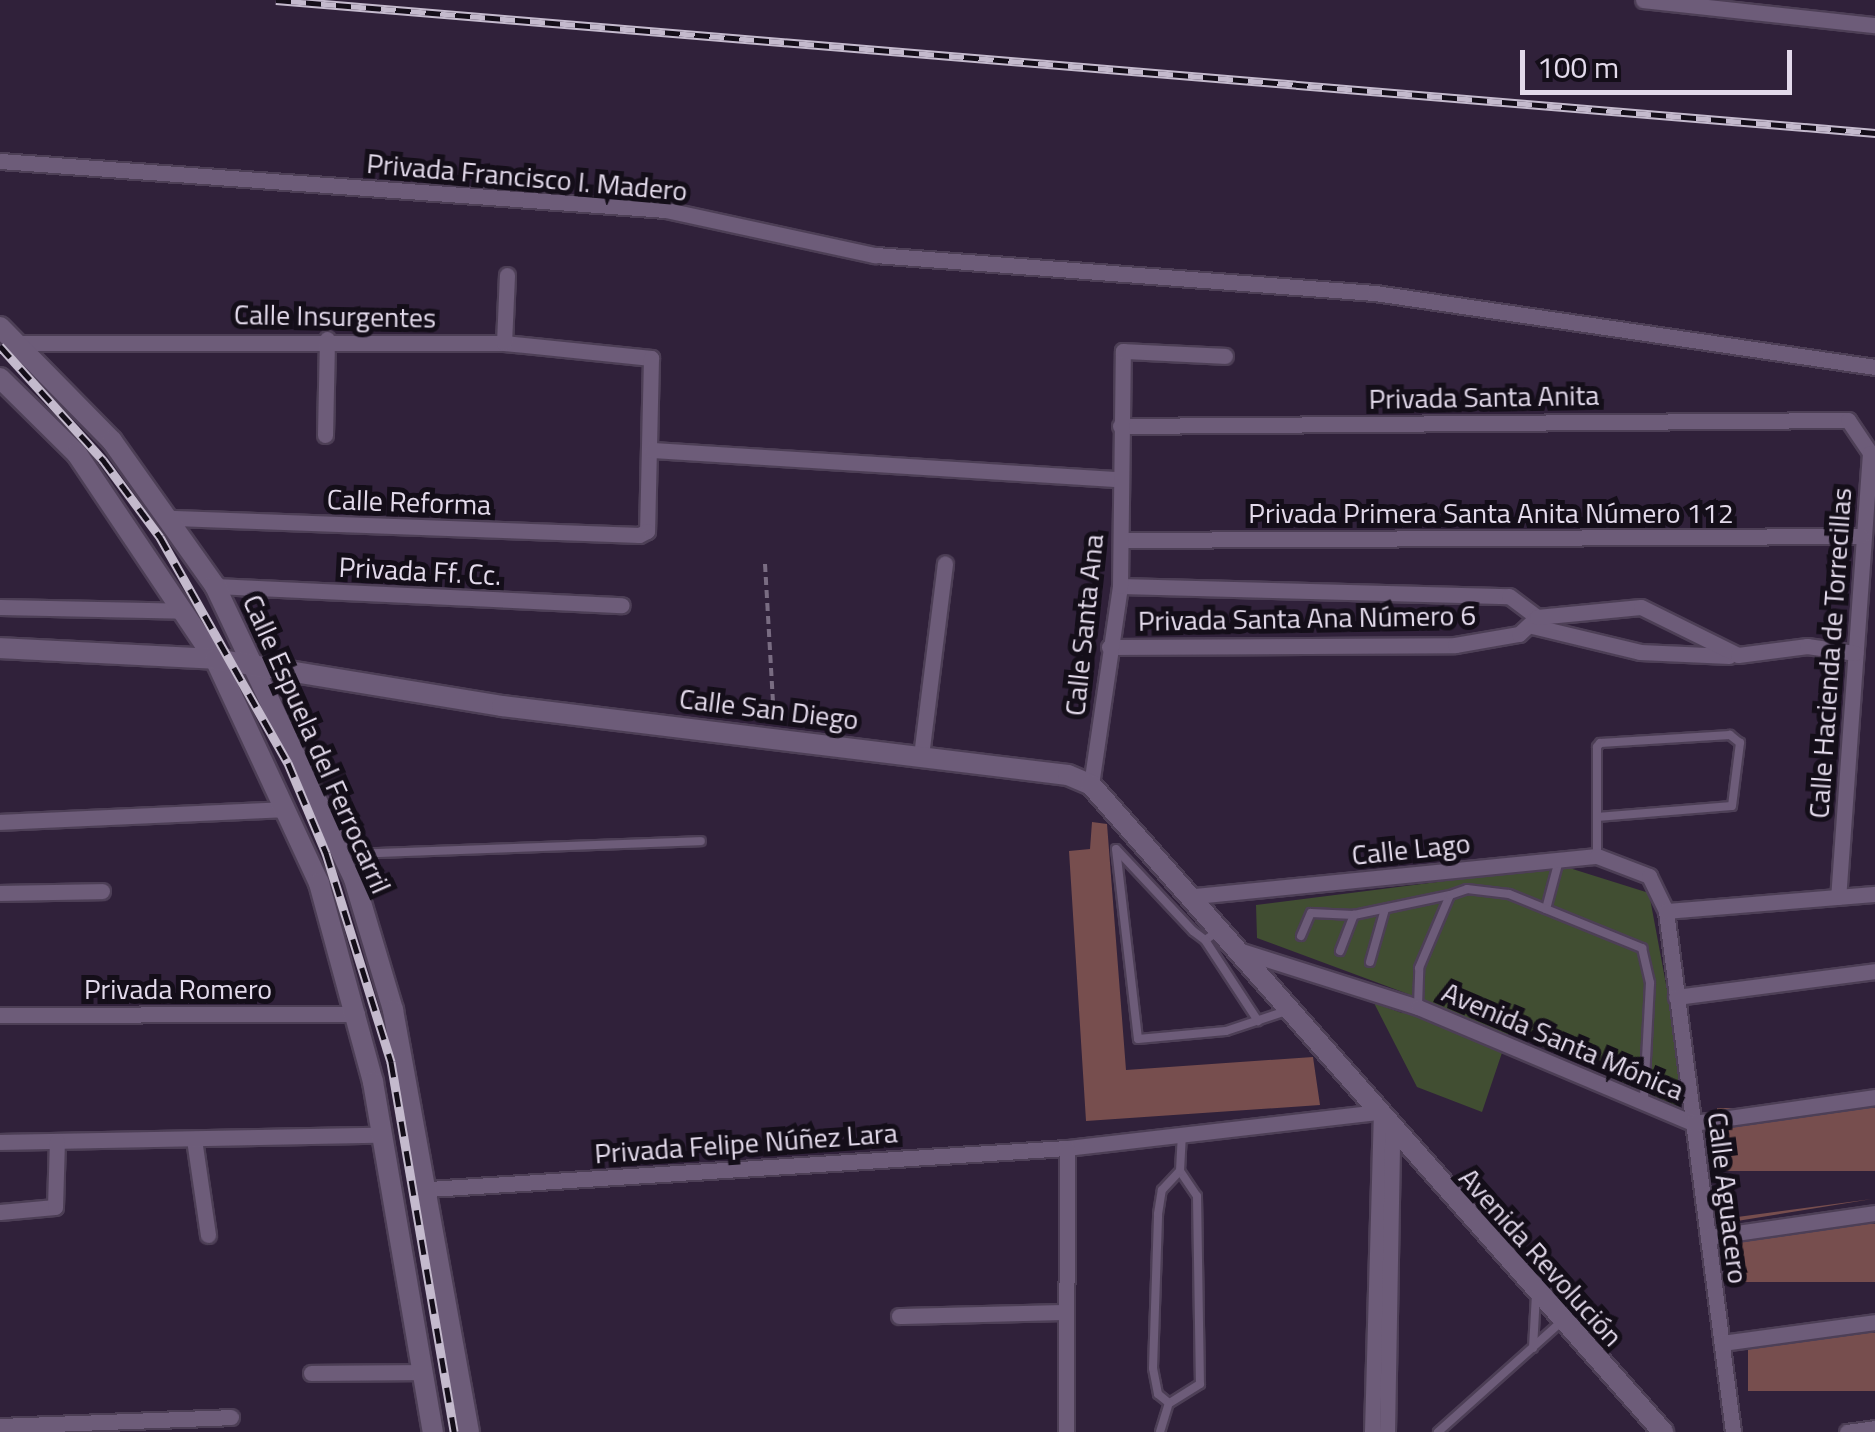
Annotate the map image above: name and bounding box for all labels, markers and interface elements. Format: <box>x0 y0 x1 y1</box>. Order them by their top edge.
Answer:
scale bar <box>1525 30 1798 92</box>
text: 100 m <box>1537 44 1619 90</box>
street label: Privada Francisco I. Madero <box>365 146 689 208</box>
street label: Calle Insurgentes <box>234 297 436 335</box>
street label: Privada Santa Anita <box>1368 378 1600 416</box>
street label: Calle Reforma <box>326 482 492 522</box>
street label: Calle Hacienda de Torrecillas <box>1802 486 1858 820</box>
street label: Privada Primera Santa Anita Número 112 <box>1248 496 1734 530</box>
street label: Calle Santa Ana <box>1058 533 1110 717</box>
street label: Privada Ff. Cc. <box>338 550 502 592</box>
street label: Calle Espuela del Ferrocarril <box>236 589 398 899</box>
street label: Privada Santa Ana Número 6 <box>1138 598 1476 638</box>
street label: Calle San Diego <box>677 681 861 737</box>
street label: Calle Lago <box>1350 826 1472 872</box>
street label: Privada Romero <box>84 972 272 1006</box>
street label: Avenida Santa Mónica <box>1437 975 1689 1107</box>
street label: Calle Aguacero <box>1701 1110 1755 1286</box>
street label: Privada Felipe Núñez Lara <box>593 1116 899 1170</box>
street label: Avenida Revolución <box>1452 1161 1630 1353</box>

